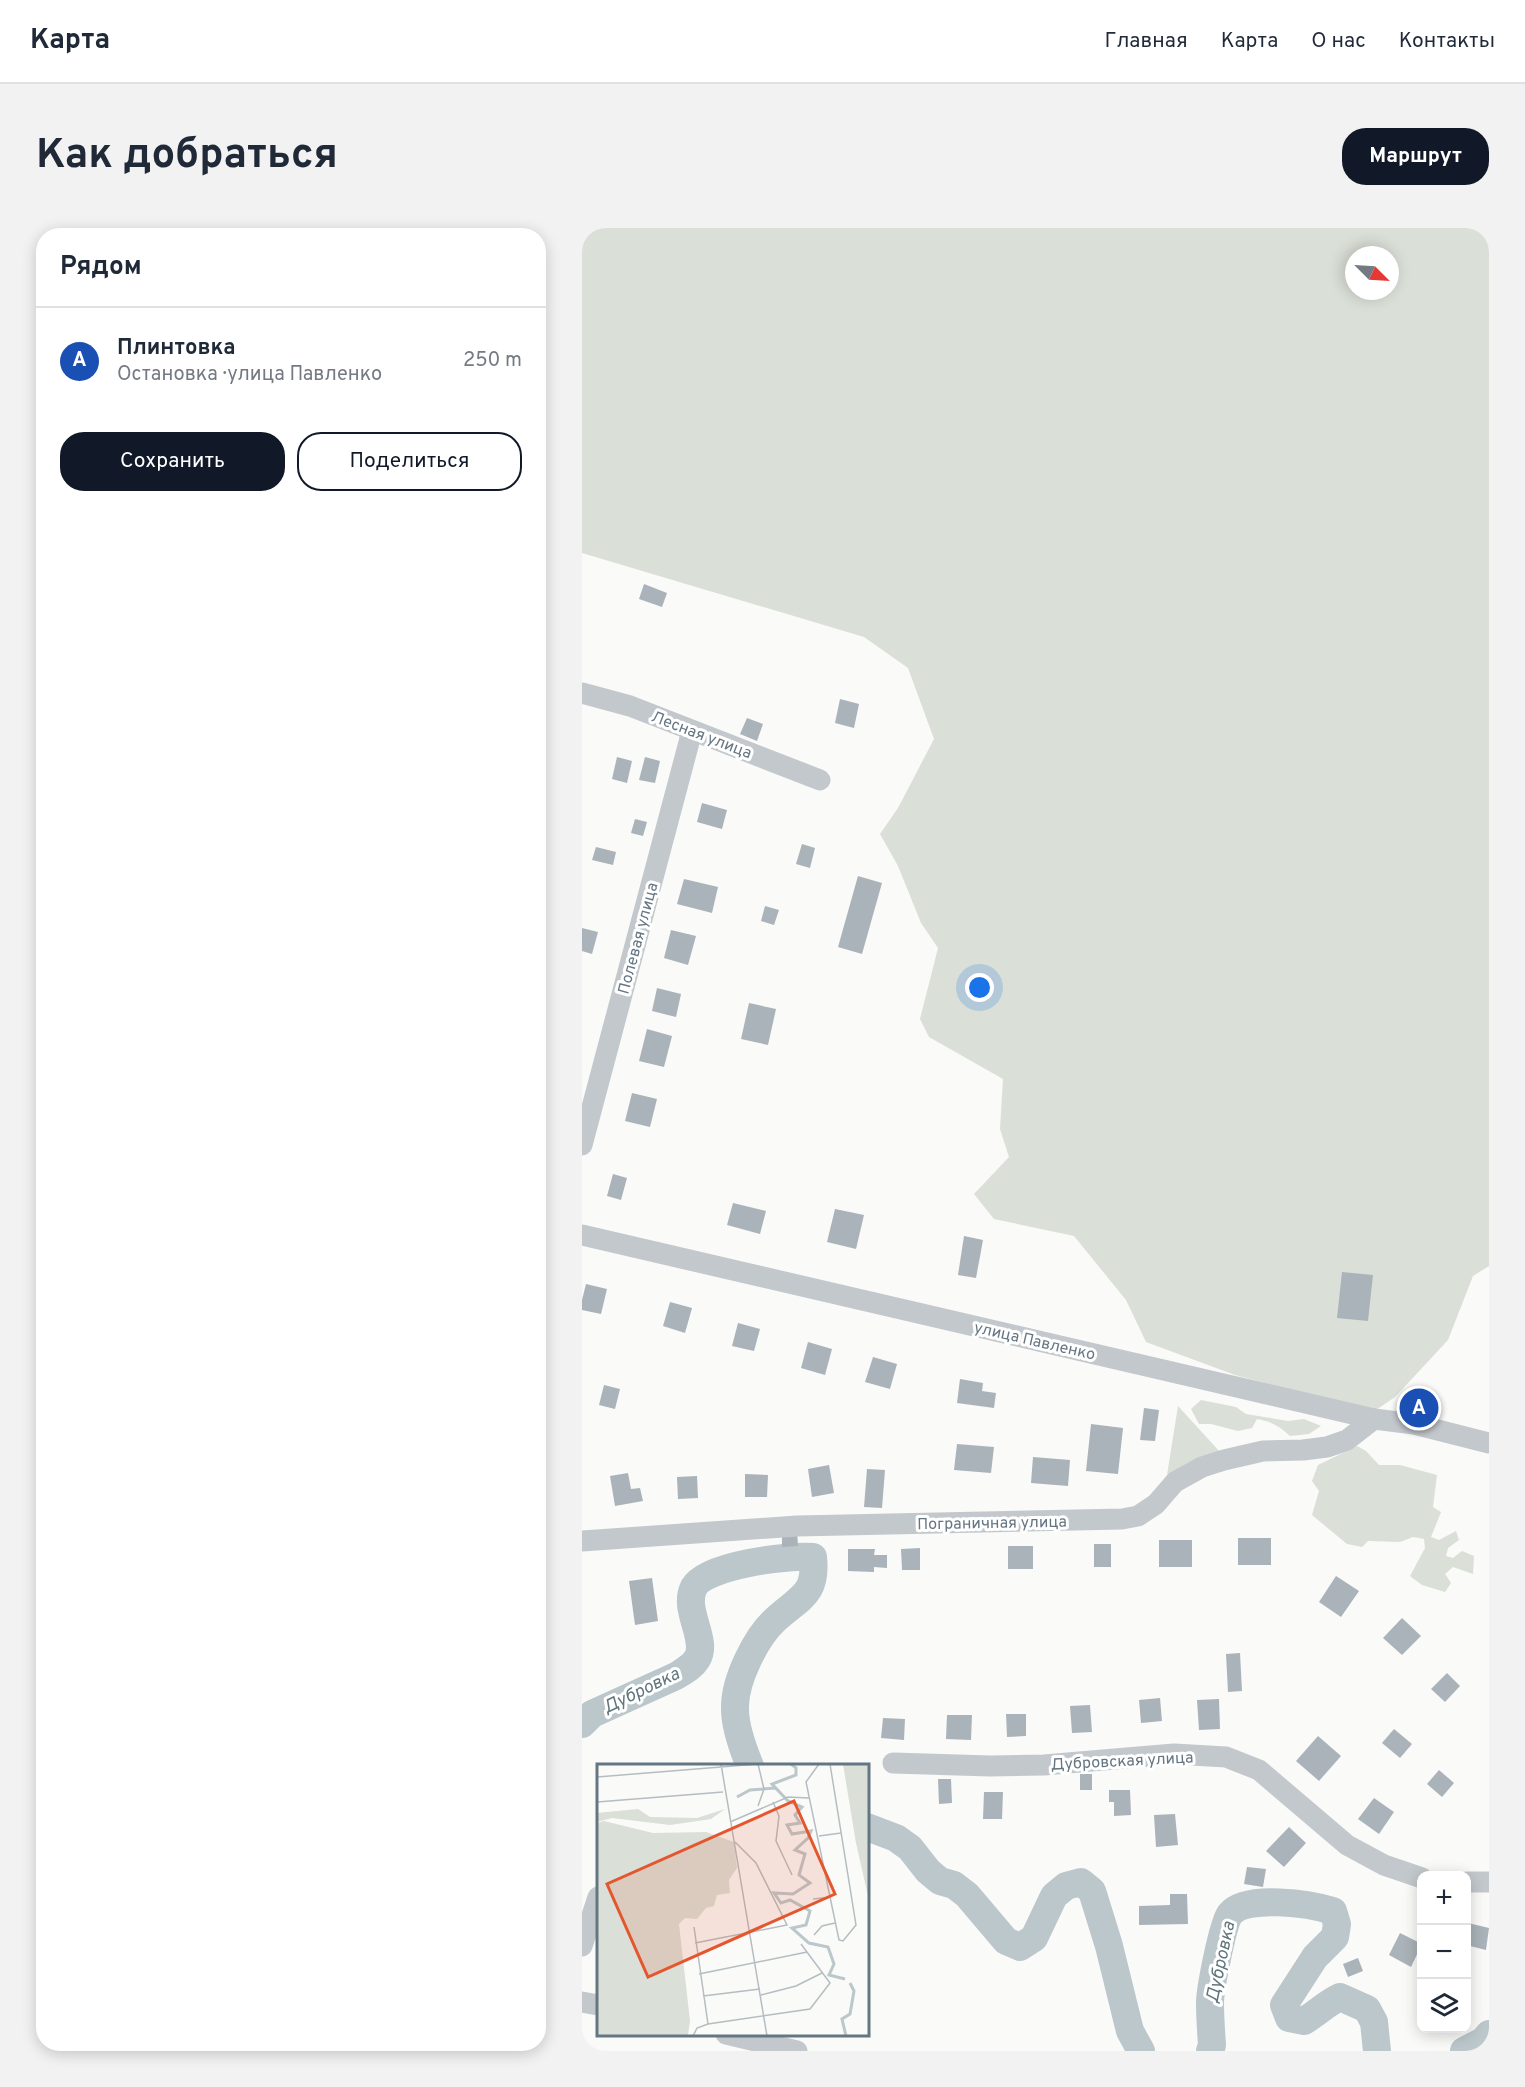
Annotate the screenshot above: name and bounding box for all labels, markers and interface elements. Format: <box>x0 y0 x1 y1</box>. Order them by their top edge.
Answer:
text: Карта <box>30 23 110 59</box>
text: Главная <box>1104 28 1188 55</box>
text: Карта <box>1221 28 1278 55</box>
text: О нас <box>1311 28 1366 55</box>
text: Контакты <box>1399 28 1495 55</box>
button: Маршрут <box>1342 128 1489 185</box>
text: Как добраться <box>36 130 338 183</box>
north arrow <box>1345 246 1399 300</box>
text: Рядом <box>60 251 142 284</box>
text: Плинтовка <box>117 335 236 362</box>
text: A <box>72 348 87 374</box>
text: 250 m <box>463 348 522 374</box>
text: Остановка · улица Павленко <box>117 362 382 388</box>
button: Сохранить <box>60 432 285 491</box>
button: Поделиться <box>297 432 522 491</box>
street label: Лесная улица <box>648 708 754 764</box>
street label: Полевая улица <box>614 880 663 997</box>
your location <box>965 973 994 1002</box>
street label: улица Павленко <box>972 1318 1097 1366</box>
pin: A <box>1400 1386 1438 1430</box>
street label: Пограничная улица <box>917 1513 1067 1535</box>
water label: Дубровка <box>600 1663 684 1720</box>
street label: Дубровская улица <box>1050 1748 1194 1776</box>
inset map <box>597 1764 868 2036</box>
map controls <box>1417 1871 1471 2033</box>
button: + <box>1417 1871 1471 1925</box>
water label: Дубровка <box>1202 1919 1241 2005</box>
button: − <box>1417 1925 1471 1979</box>
button: layers <box>1417 1979 1471 2033</box>

